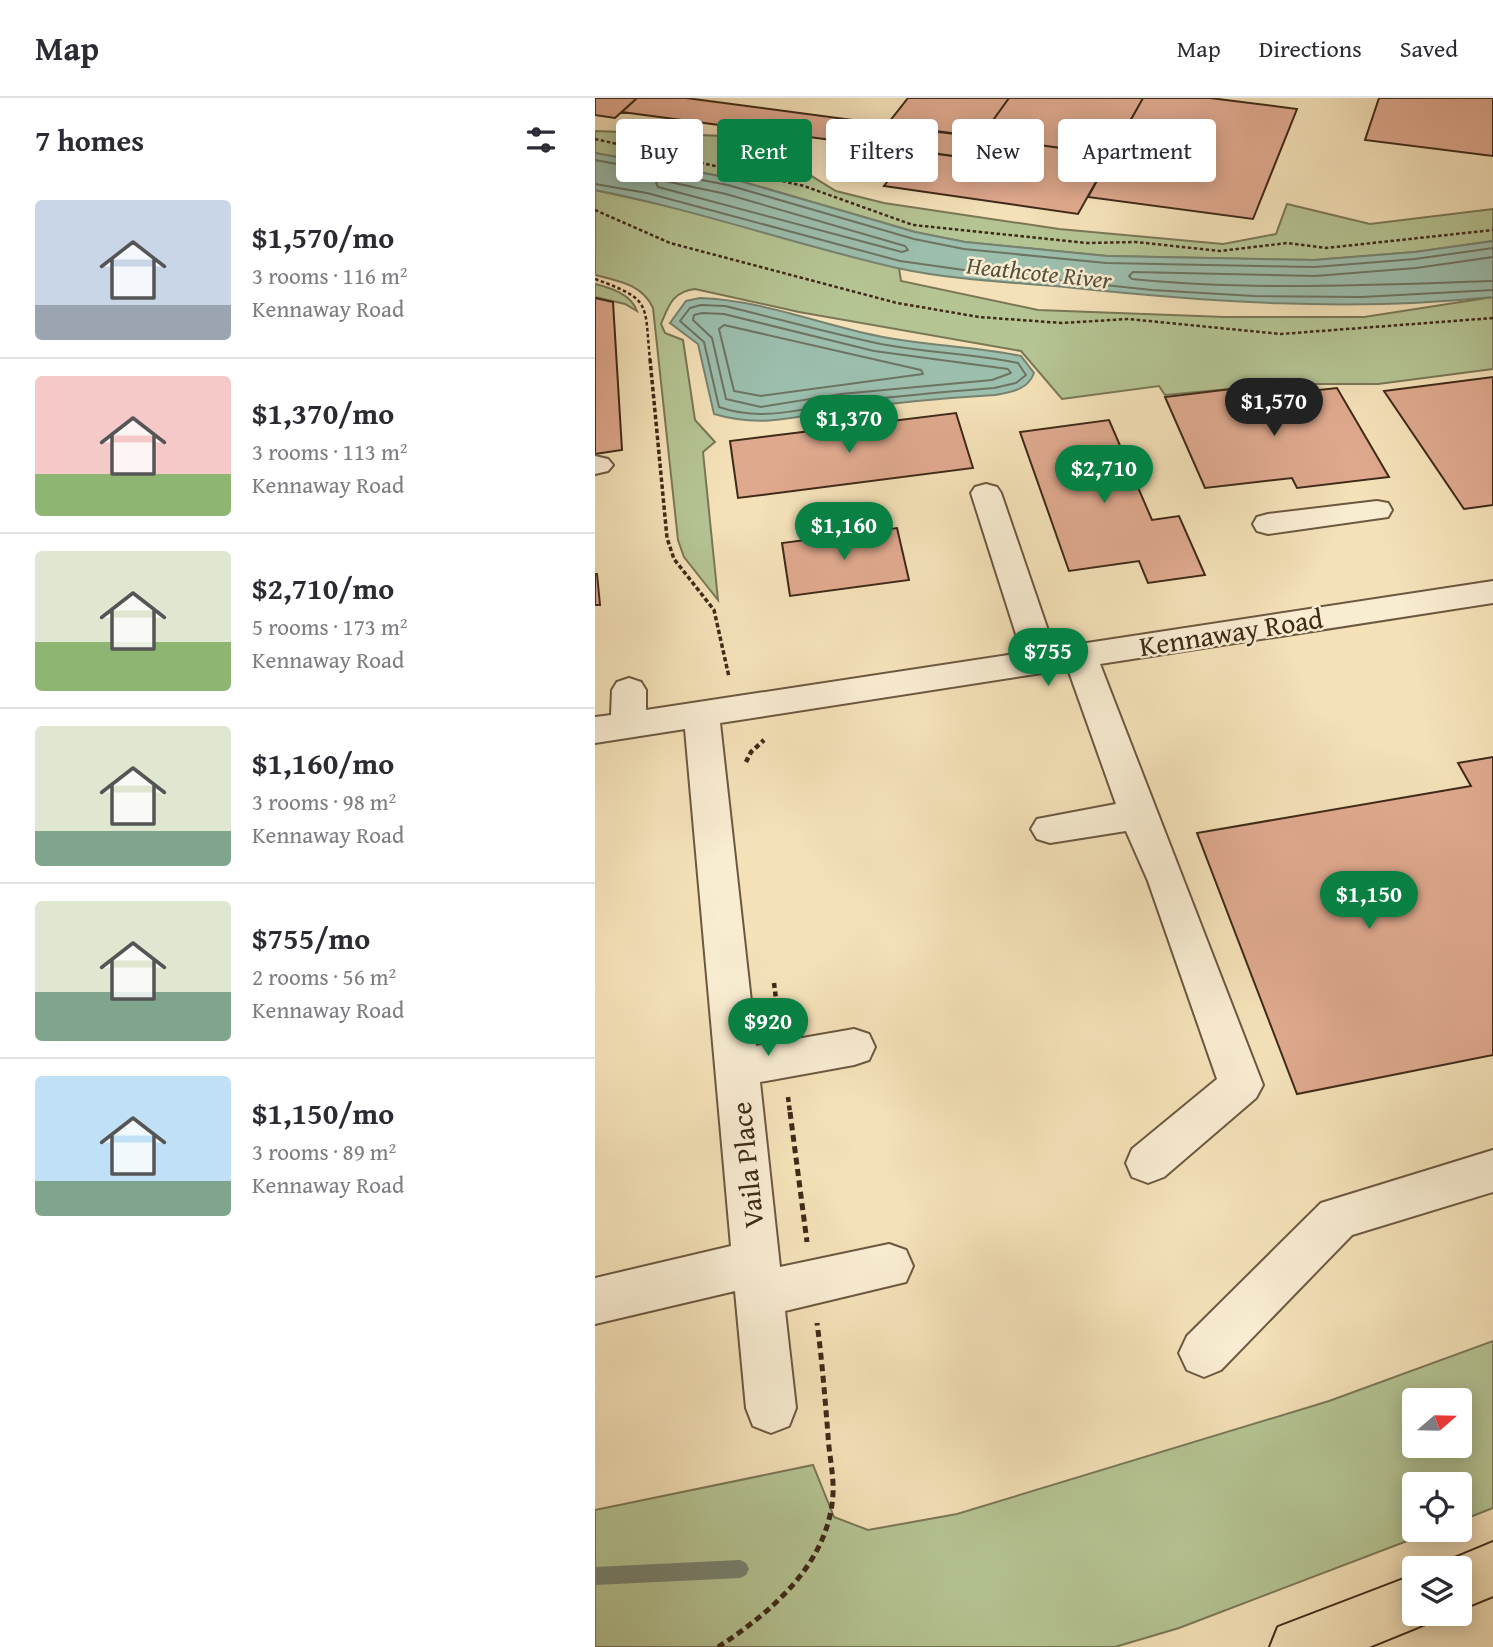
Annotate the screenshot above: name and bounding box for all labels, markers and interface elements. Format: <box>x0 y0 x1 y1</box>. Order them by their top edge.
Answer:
text: Map <box>35 24 99 72</box>
text: Map <box>1177 31 1221 66</box>
text: Directions <box>1259 31 1362 66</box>
text: Saved <box>1400 31 1458 66</box>
text: 7 homes <box>35 118 144 162</box>
chip: Buy <box>616 119 703 182</box>
chip: Rent <box>717 119 812 182</box>
chip: Filters <box>826 119 938 182</box>
chip: New <box>952 119 1044 182</box>
chip: Apartment <box>1058 119 1216 182</box>
icon: filters <box>522 121 560 159</box>
text: $1,570/mo <box>252 215 394 259</box>
icon: home <box>91 228 175 312</box>
water label: Heathcote River <box>964 247 1114 298</box>
text: 3 rooms · 116 m² <box>252 259 407 292</box>
text: Kennaway Road <box>252 292 404 325</box>
pin: $1,570 <box>1217 378 1331 438</box>
text: $1,570 <box>1241 384 1307 417</box>
text: $1,370/mo <box>252 391 394 435</box>
pin: $1,370 <box>792 396 906 455</box>
text: $1,370 <box>816 401 882 434</box>
icon: home <box>91 404 175 488</box>
text: 3 rooms · 113 m² <box>252 435 407 468</box>
pin: $2,710 <box>1047 446 1161 505</box>
text: $2,710 <box>1071 451 1137 484</box>
text: Kennaway Road <box>252 468 404 501</box>
pin: $1,160 <box>787 503 901 562</box>
text: $1,160 <box>811 508 877 541</box>
text: $2,710/mo <box>252 566 394 610</box>
icon: home <box>91 579 175 663</box>
street label: Kennaway Road <box>1136 597 1326 666</box>
text: 5 rooms · 173 m² <box>252 610 407 643</box>
pin: $755 <box>1007 628 1089 688</box>
text: $755 <box>1024 634 1072 667</box>
text: Kennaway Road <box>252 643 404 676</box>
text: $1,160/mo <box>252 741 394 785</box>
icon: home <box>91 754 175 838</box>
text: 3 rooms · 98 m² <box>252 785 396 818</box>
text: Kennaway Road <box>252 818 404 851</box>
pin: $1,150 <box>1312 872 1426 931</box>
text: $1,150 <box>1336 877 1402 910</box>
text: $755/mo <box>252 916 370 960</box>
icon: home <box>91 929 175 1013</box>
text: 2 rooms · 56 m² <box>252 960 396 993</box>
text: Kennaway Road <box>252 993 404 1026</box>
pin: $920 <box>727 998 809 1058</box>
text: $920 <box>744 1004 792 1037</box>
text: $1,150/mo <box>252 1091 394 1135</box>
street label: Vaila Place <box>719 1100 774 1230</box>
icon: home <box>91 1104 175 1188</box>
text: 3 rooms · 89 m² <box>252 1135 396 1168</box>
text: Kennaway Road <box>252 1168 404 1201</box>
north arrow <box>1402 1388 1472 1458</box>
map controls <box>1402 1388 1472 1626</box>
button: locate <box>1402 1472 1472 1542</box>
button: layers <box>1402 1556 1472 1626</box>

